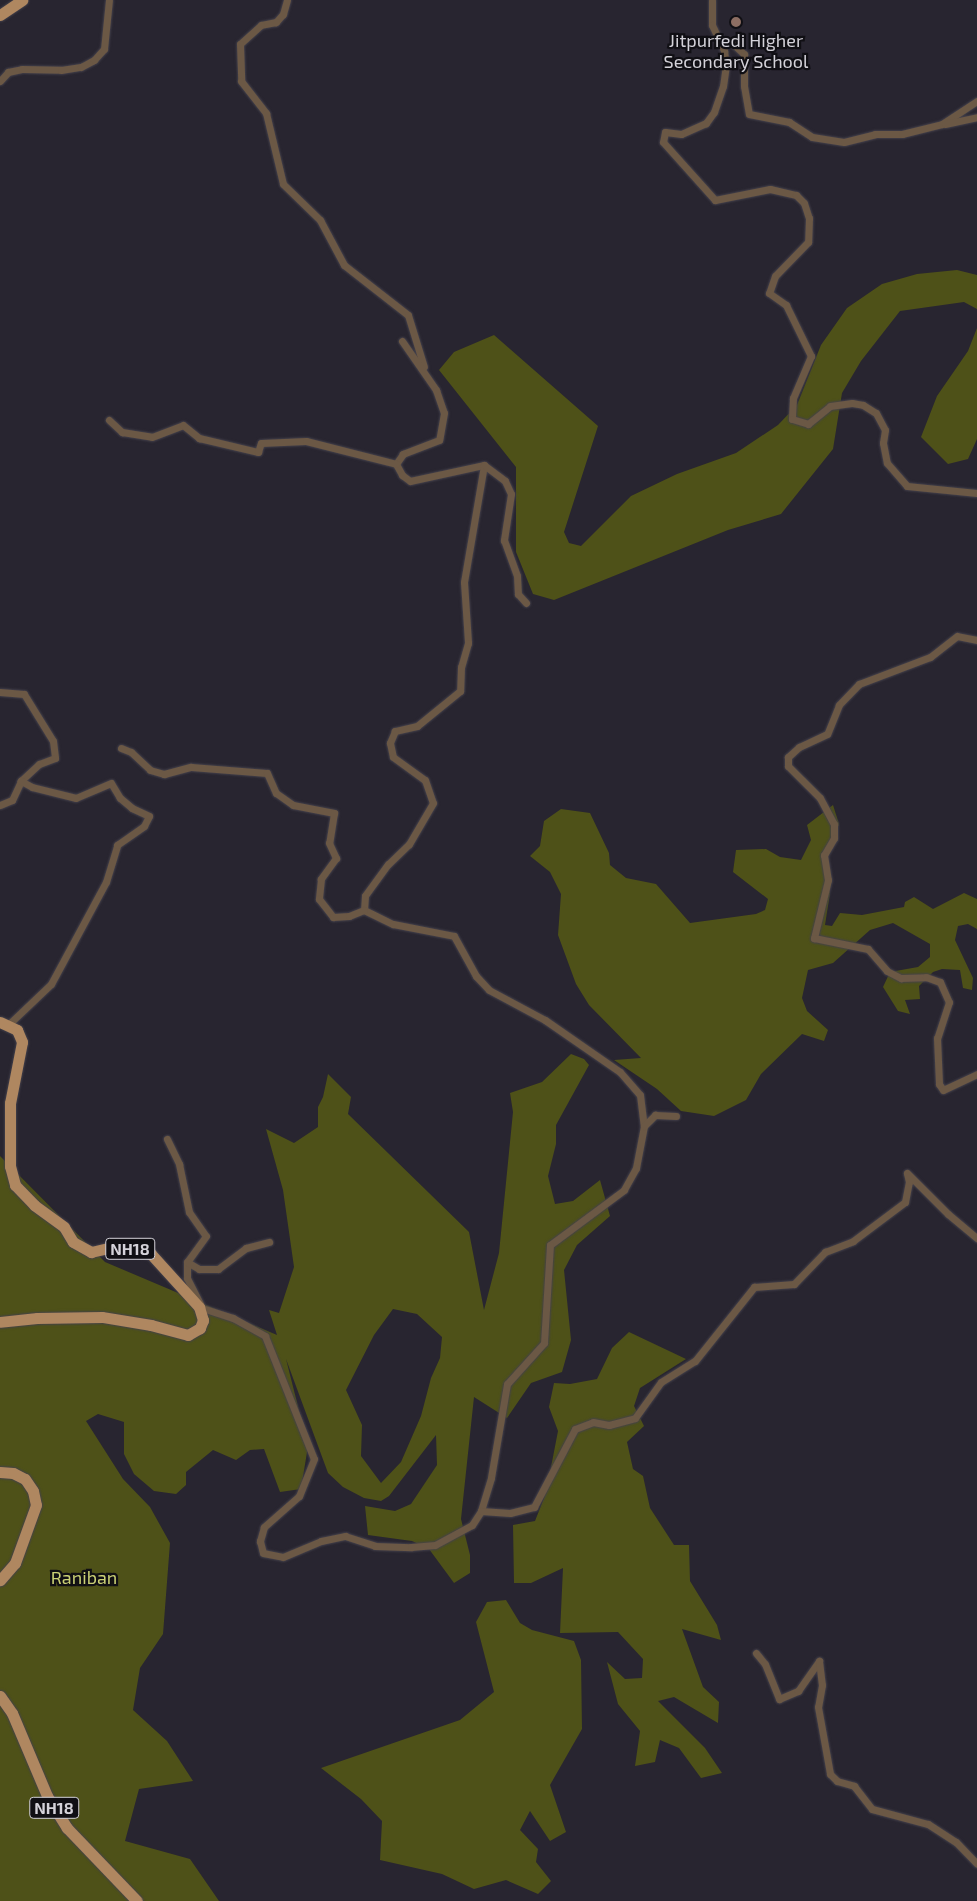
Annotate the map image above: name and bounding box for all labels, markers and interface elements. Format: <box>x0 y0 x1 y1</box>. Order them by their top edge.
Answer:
marker: Jitpurfedi Higher Secondary School <box>730 16 742 28</box>
place label: Jitpurfedi Higher Secondary School <box>663 30 809 72</box>
road number: NH18 <box>105 1236 155 1262</box>
park label: Raniban <box>51 1566 117 1588</box>
road number: NH18 <box>29 1795 79 1822</box>

